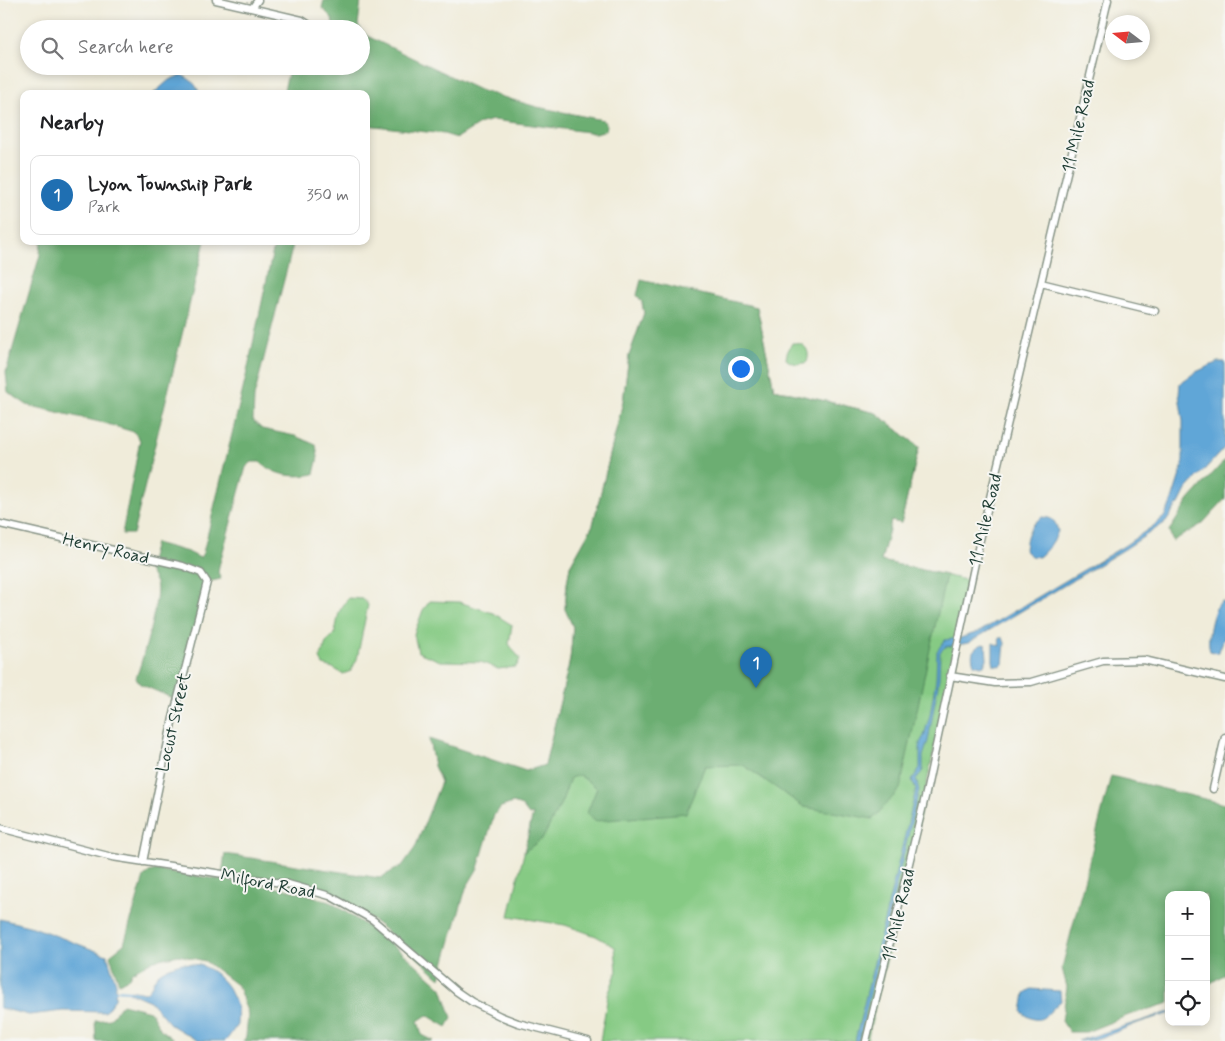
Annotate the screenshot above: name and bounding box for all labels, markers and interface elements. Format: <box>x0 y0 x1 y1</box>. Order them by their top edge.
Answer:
north arrow <box>1105 15 1150 60</box>
search box <box>20 20 370 75</box>
icon: search <box>38 34 66 62</box>
text: Search here <box>78 35 174 60</box>
street label: 11 Mile Road <box>1057 77 1101 175</box>
text: Nearby <box>40 109 104 137</box>
text: Lyon Township Park <box>88 172 252 197</box>
text: 1 <box>53 185 61 206</box>
text: 350 m <box>307 185 349 206</box>
text: Park <box>88 197 120 218</box>
your location <box>728 356 754 382</box>
street label: 11 Mile Road <box>964 471 1008 569</box>
street label: Henry Road <box>60 527 151 571</box>
pin: 1 <box>740 647 772 688</box>
street label: Locust Street <box>151 669 197 775</box>
street label: Milford Road <box>218 863 317 907</box>
street label: 11 Mile Road <box>877 866 921 964</box>
map controls <box>1165 891 1210 1026</box>
button: + <box>1165 891 1210 936</box>
button: − <box>1165 936 1210 981</box>
button: locate <box>1165 981 1210 1026</box>

